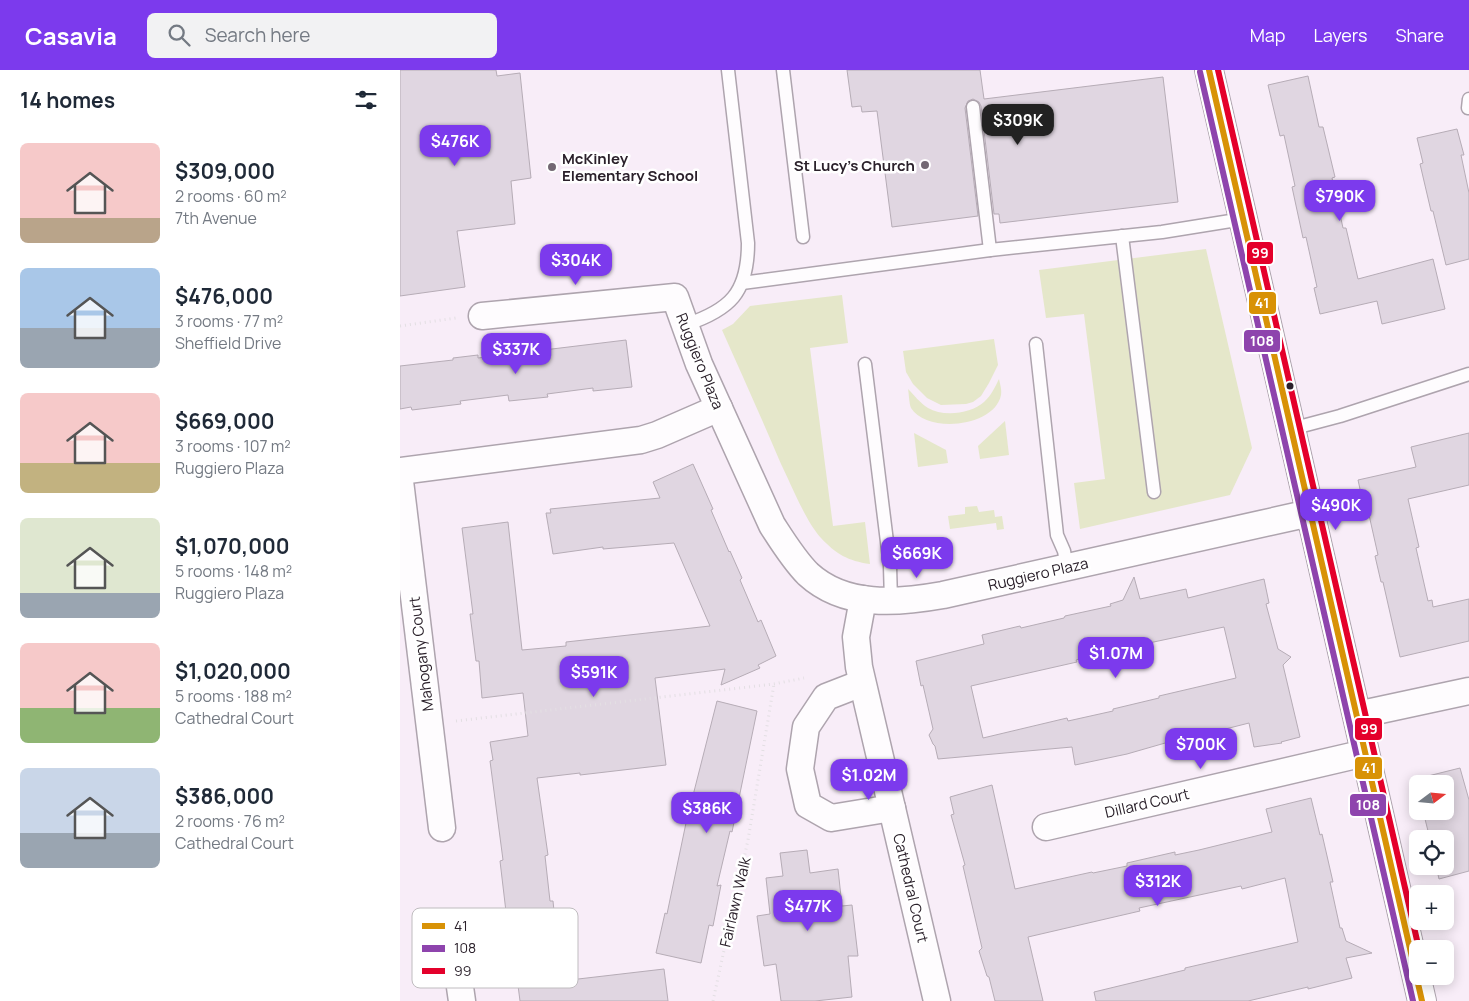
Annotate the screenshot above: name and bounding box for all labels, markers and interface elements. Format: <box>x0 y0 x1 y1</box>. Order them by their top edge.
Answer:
search box <box>147 13 497 58</box>
text: Casavia <box>25 19 117 52</box>
icon: search <box>165 21 193 49</box>
text: Search here <box>205 22 310 48</box>
text: Map <box>1250 23 1285 47</box>
text: Layers <box>1313 23 1367 47</box>
text: Share <box>1395 23 1444 47</box>
text: 14 homes <box>20 86 115 114</box>
icon: filters <box>352 86 380 114</box>
pin: $309K <box>983 104 1053 146</box>
text: $309K <box>993 109 1043 131</box>
pin: $476K <box>420 124 490 167</box>
text: $476K <box>431 130 479 152</box>
place label: McKinley Elementary School <box>562 148 698 186</box>
place label: St Lucy's Church <box>794 155 915 176</box>
text: $309,000 <box>175 157 275 185</box>
marker: St Lucy's Church <box>919 159 931 171</box>
marker: McKinley Elementary School <box>546 161 558 173</box>
icon: home <box>60 163 120 223</box>
pin: $790K <box>1305 180 1375 222</box>
text: 2 rooms · 60 m² <box>175 185 287 207</box>
text: $790K <box>1315 185 1365 207</box>
text: 7th Avenue <box>175 207 257 229</box>
line badge: 99 <box>1246 241 1274 265</box>
text: 99 <box>1251 243 1269 262</box>
pin: $304K <box>541 244 611 286</box>
text: $304K <box>551 249 601 271</box>
text: $476,000 <box>175 282 273 310</box>
icon: home <box>60 288 120 348</box>
line badge: 41 <box>1248 291 1277 315</box>
text: 41 <box>1255 293 1269 312</box>
text: 3 rooms · 77 m² <box>175 310 283 332</box>
street label: Ruggiero Plaza <box>671 310 729 412</box>
line badge: 108 <box>1243 329 1281 353</box>
text: 108 <box>1250 331 1274 350</box>
text: Sheffield Drive <box>175 332 281 354</box>
pin: $337K <box>481 332 551 375</box>
text: $337K <box>492 338 540 360</box>
unlabelled marker <box>1285 381 1295 391</box>
text: $669,000 <box>175 407 275 435</box>
icon: home <box>60 413 120 473</box>
text: 3 rooms · 107 m² <box>175 435 291 457</box>
text: Ruggiero Plaza <box>175 457 284 479</box>
pin: $490K <box>1301 488 1371 531</box>
text: $490K <box>1311 494 1361 516</box>
text: $1,070,000 <box>175 532 290 560</box>
pin: $669K <box>882 536 952 579</box>
icon: home <box>60 538 120 598</box>
text: $669K <box>892 542 942 564</box>
street label: Ruggiero Plaza <box>986 552 1090 596</box>
text: 5 rooms · 148 m² <box>175 560 292 582</box>
text: Ruggiero Plaza <box>175 582 284 604</box>
street label: Mahogany Court <box>404 595 438 713</box>
pin: $1.07M <box>1075 636 1157 679</box>
text: $1.07M <box>1089 642 1143 664</box>
pin: $591K <box>559 656 629 698</box>
text: $1,020,000 <box>175 657 291 685</box>
text: $591K <box>571 661 617 683</box>
icon: home <box>60 663 120 723</box>
text: 5 rooms · 188 m² <box>175 685 292 707</box>
text: Cathedral Court <box>175 707 294 729</box>
line badge: 99 <box>1354 717 1383 741</box>
text: 99 <box>1360 719 1378 738</box>
pin: $700K <box>1166 728 1236 770</box>
text: $700K <box>1176 733 1226 755</box>
line badge: 41 <box>1354 756 1383 780</box>
pin: $1.02M <box>828 758 910 801</box>
text: 41 <box>1362 758 1376 777</box>
text: $1.02M <box>841 764 897 786</box>
north arrow <box>1409 775 1454 820</box>
map controls <box>1409 775 1454 985</box>
text: $386,000 <box>175 782 274 810</box>
street label: Dillard Court <box>1103 783 1191 823</box>
icon: home <box>60 788 120 848</box>
pin: $386K <box>672 792 742 834</box>
line badge: 108 <box>1349 793 1387 817</box>
text: 108 <box>1356 795 1380 814</box>
text: $386K <box>682 797 732 819</box>
text: 2 rooms · 76 m² <box>175 810 285 832</box>
button: locate <box>1409 830 1454 875</box>
street label: Cathedral Court <box>888 831 934 945</box>
text: Cathedral Court <box>175 832 294 854</box>
street label: Fairlawn Walk <box>714 854 756 949</box>
pin: $312K <box>1123 864 1193 907</box>
text: $312K <box>1135 870 1181 892</box>
button: + <box>1409 885 1454 930</box>
pin: $477K <box>773 890 843 932</box>
text: $477K <box>784 895 832 917</box>
legend <box>412 908 578 988</box>
text: 41 <box>454 916 468 935</box>
text: 108 <box>454 938 476 957</box>
button: − <box>1409 940 1454 985</box>
text: 99 <box>454 961 471 980</box>

